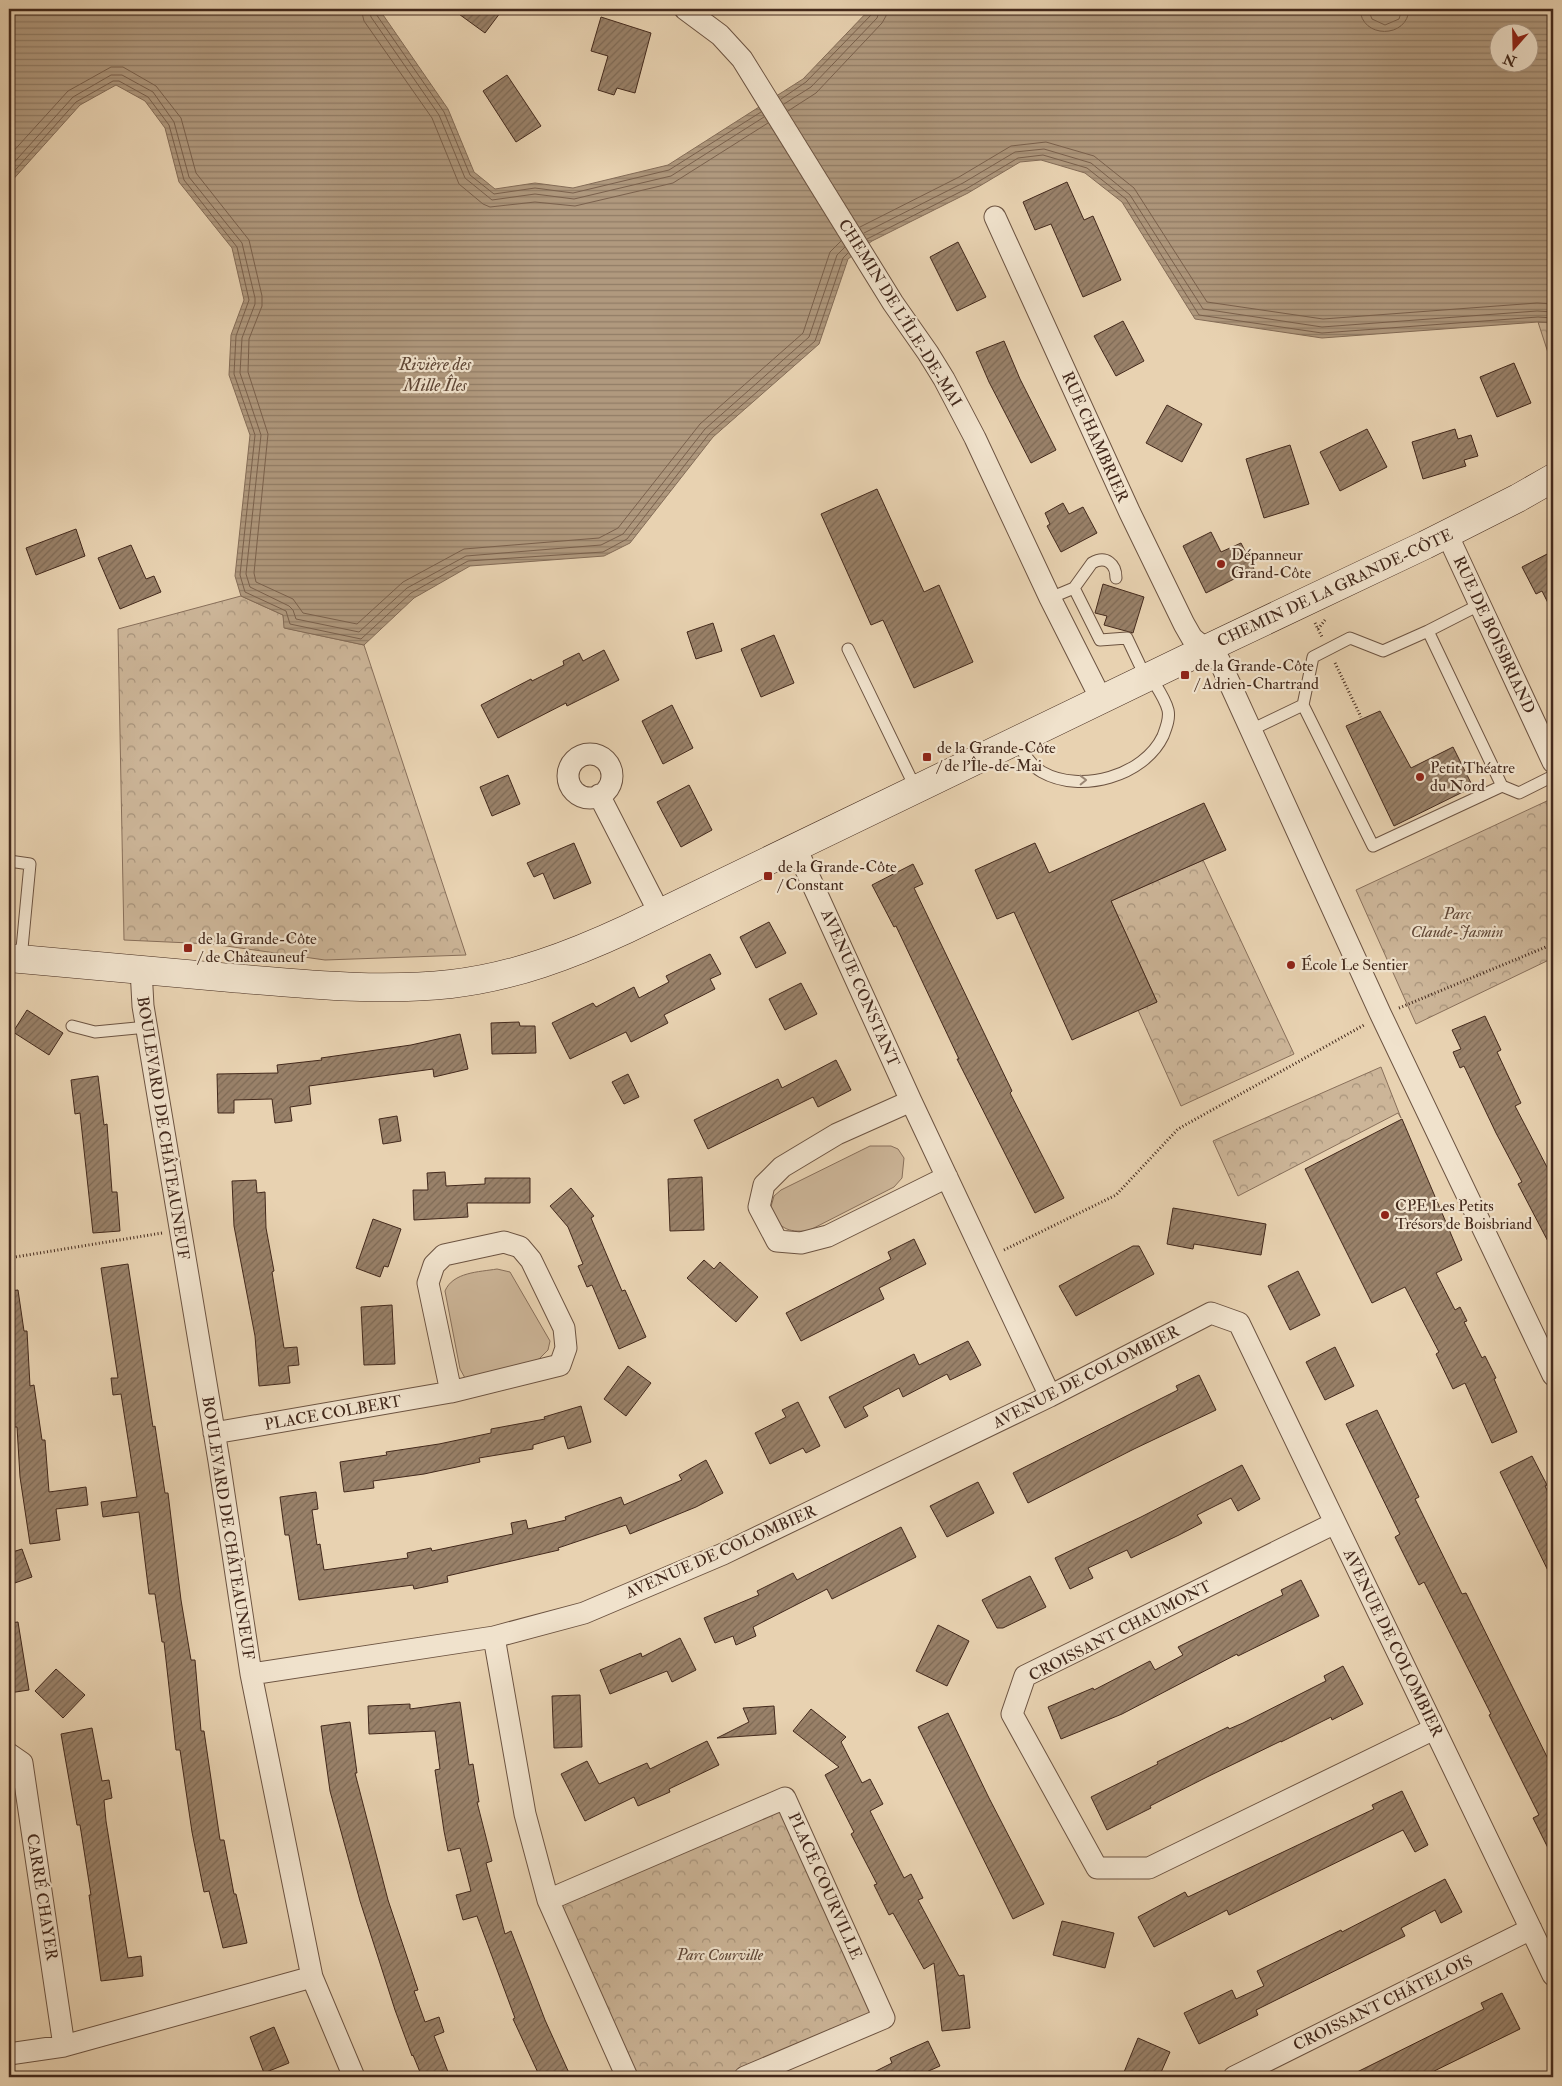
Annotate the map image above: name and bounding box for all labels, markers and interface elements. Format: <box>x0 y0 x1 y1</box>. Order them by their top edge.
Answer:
north arrow <box>1490 22 1540 72</box>
text: N <box>1500 49 1519 70</box>
street label: CHEMIN DE L'ÎLE-DE-MAI <box>834 215 966 411</box>
water label: Rivière des Mille Îles <box>398 353 472 397</box>
street label: RUE CHAMBRIER <box>1057 368 1133 506</box>
street label: CHEMIN DE LA GRANDE-CÔTE <box>1214 524 1456 652</box>
place label: Dépanneur Grand-Côte <box>1231 545 1311 583</box>
street label: RUE DE BOISBRIAND <box>1449 553 1539 717</box>
marker: Dépanneur Grand-Côte <box>1215 558 1227 570</box>
place label: de la Grande-Côte / Adrien-Chartrand <box>1194 656 1319 694</box>
marker: de la Grande-Côte / Adrien-Chartrand <box>1179 669 1191 681</box>
place label: de la Grande-Côte / de l'Île-de-Mai <box>936 738 1056 776</box>
marker: de la Grande-Côte / de l'Île-de-Mai <box>921 751 933 763</box>
place label: Petit Théatre du Nord <box>1430 758 1515 796</box>
marker: Petit Théatre du Nord <box>1414 771 1426 783</box>
one-way arrow <box>1079 775 1087 785</box>
place label: de la Grande-Côte / Constant <box>777 857 897 895</box>
marker: de la Grande-Côte / Constant <box>762 870 774 882</box>
park label: Parc Claude-Jasmin <box>1411 904 1503 942</box>
street label: AVENUE CONSTANT <box>816 905 904 1070</box>
place label: de la Grande-Côte / de Châteauneuf <box>197 929 317 967</box>
marker: de la Grande-Côte / de Châteauneuf <box>182 942 194 954</box>
place label: École Le Sentier <box>1301 954 1408 975</box>
marker: École Le Sentier <box>1285 959 1297 971</box>
street label: BOULEVARD DE CHÂTEAUNEUF <box>132 995 194 1261</box>
place label: CPE Les Petits Trésors de Boisbriand <box>1395 1196 1532 1234</box>
marker: CPE Les Petits Trésors de Boisbriand <box>1379 1209 1391 1221</box>
street label: AVENUE DE COLOMBIER <box>988 1321 1183 1433</box>
street label: PLACE COLBERT <box>263 1391 403 1435</box>
street label: BOULEVARD DE CHÂTEAUNEUF <box>197 1395 259 1661</box>
street label: AVENUE DE COLOMBIER <box>622 1501 820 1604</box>
street label: AVENUE DE COLOMBIER <box>1338 1545 1448 1741</box>
street label: CROISSANT CHAUMONT <box>1025 1576 1215 1686</box>
street label: PLACE COURVILLE <box>784 1809 866 1963</box>
street label: CARRÉ CHAYER <box>22 1832 63 1962</box>
park label: Parc Courville <box>676 1945 764 1965</box>
street label: CROISSANT CHÂTELOIS <box>1290 1951 1476 2055</box>

